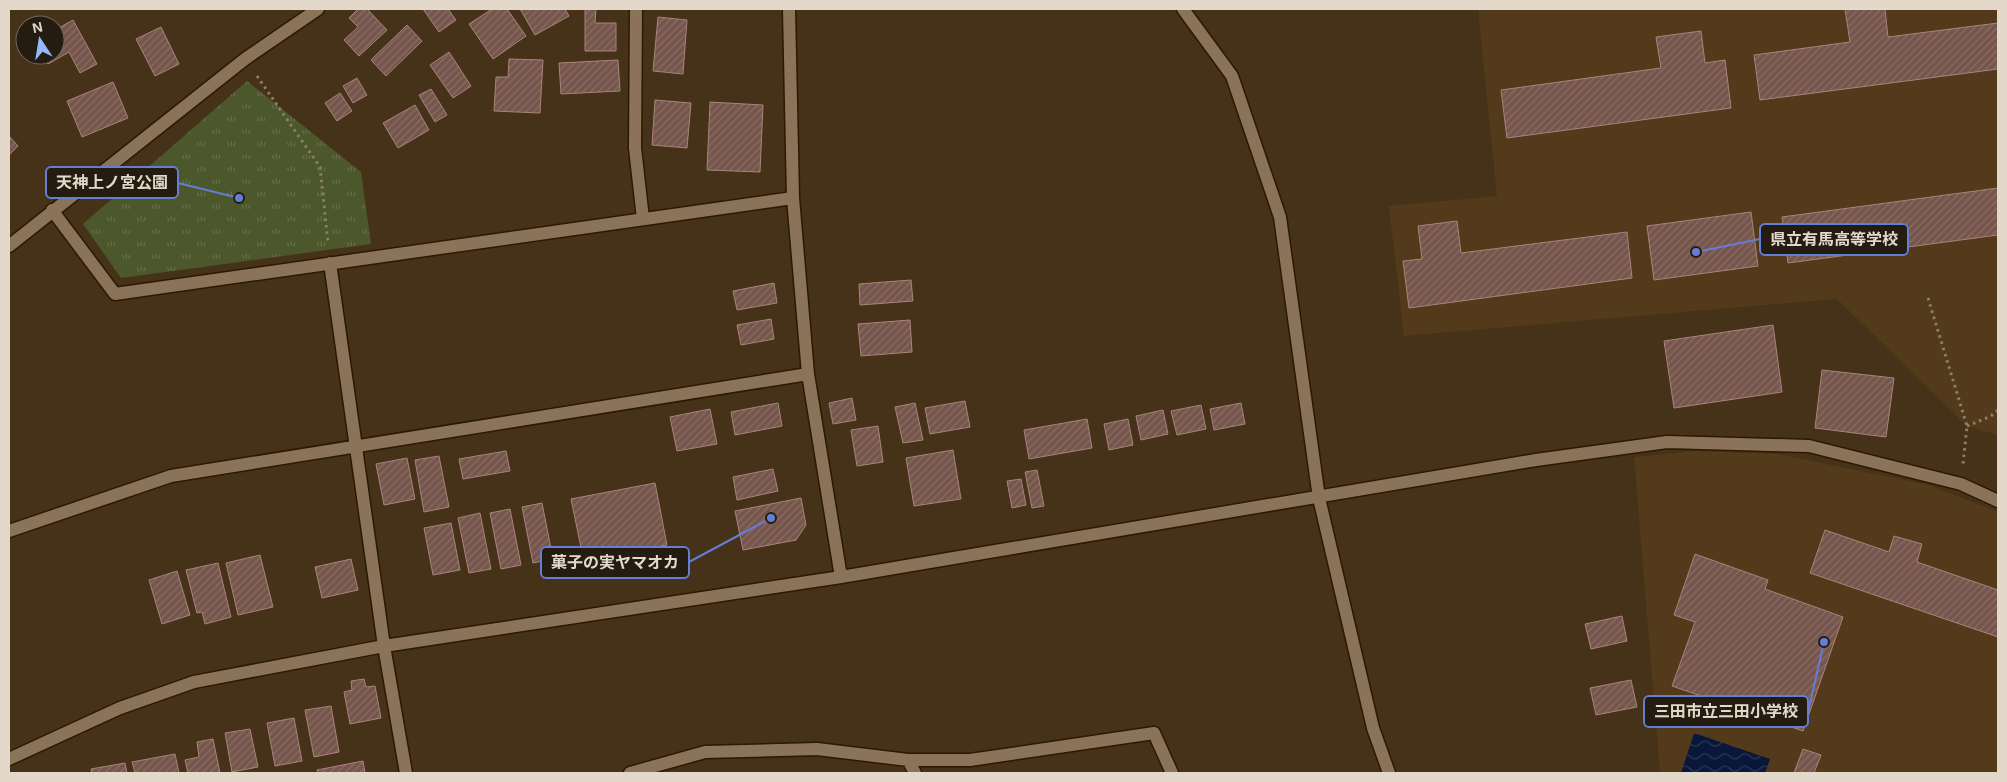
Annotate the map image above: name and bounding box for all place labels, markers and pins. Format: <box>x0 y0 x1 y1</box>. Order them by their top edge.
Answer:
callout: 天神上ノ宮公園 <box>46 167 178 198</box>
callout: 県立有馬高等学校 <box>1760 224 1908 255</box>
callout: 菓子の実ヤマオカ <box>541 547 689 578</box>
callout: 三田市立三田小学校 <box>1644 696 1808 727</box>

